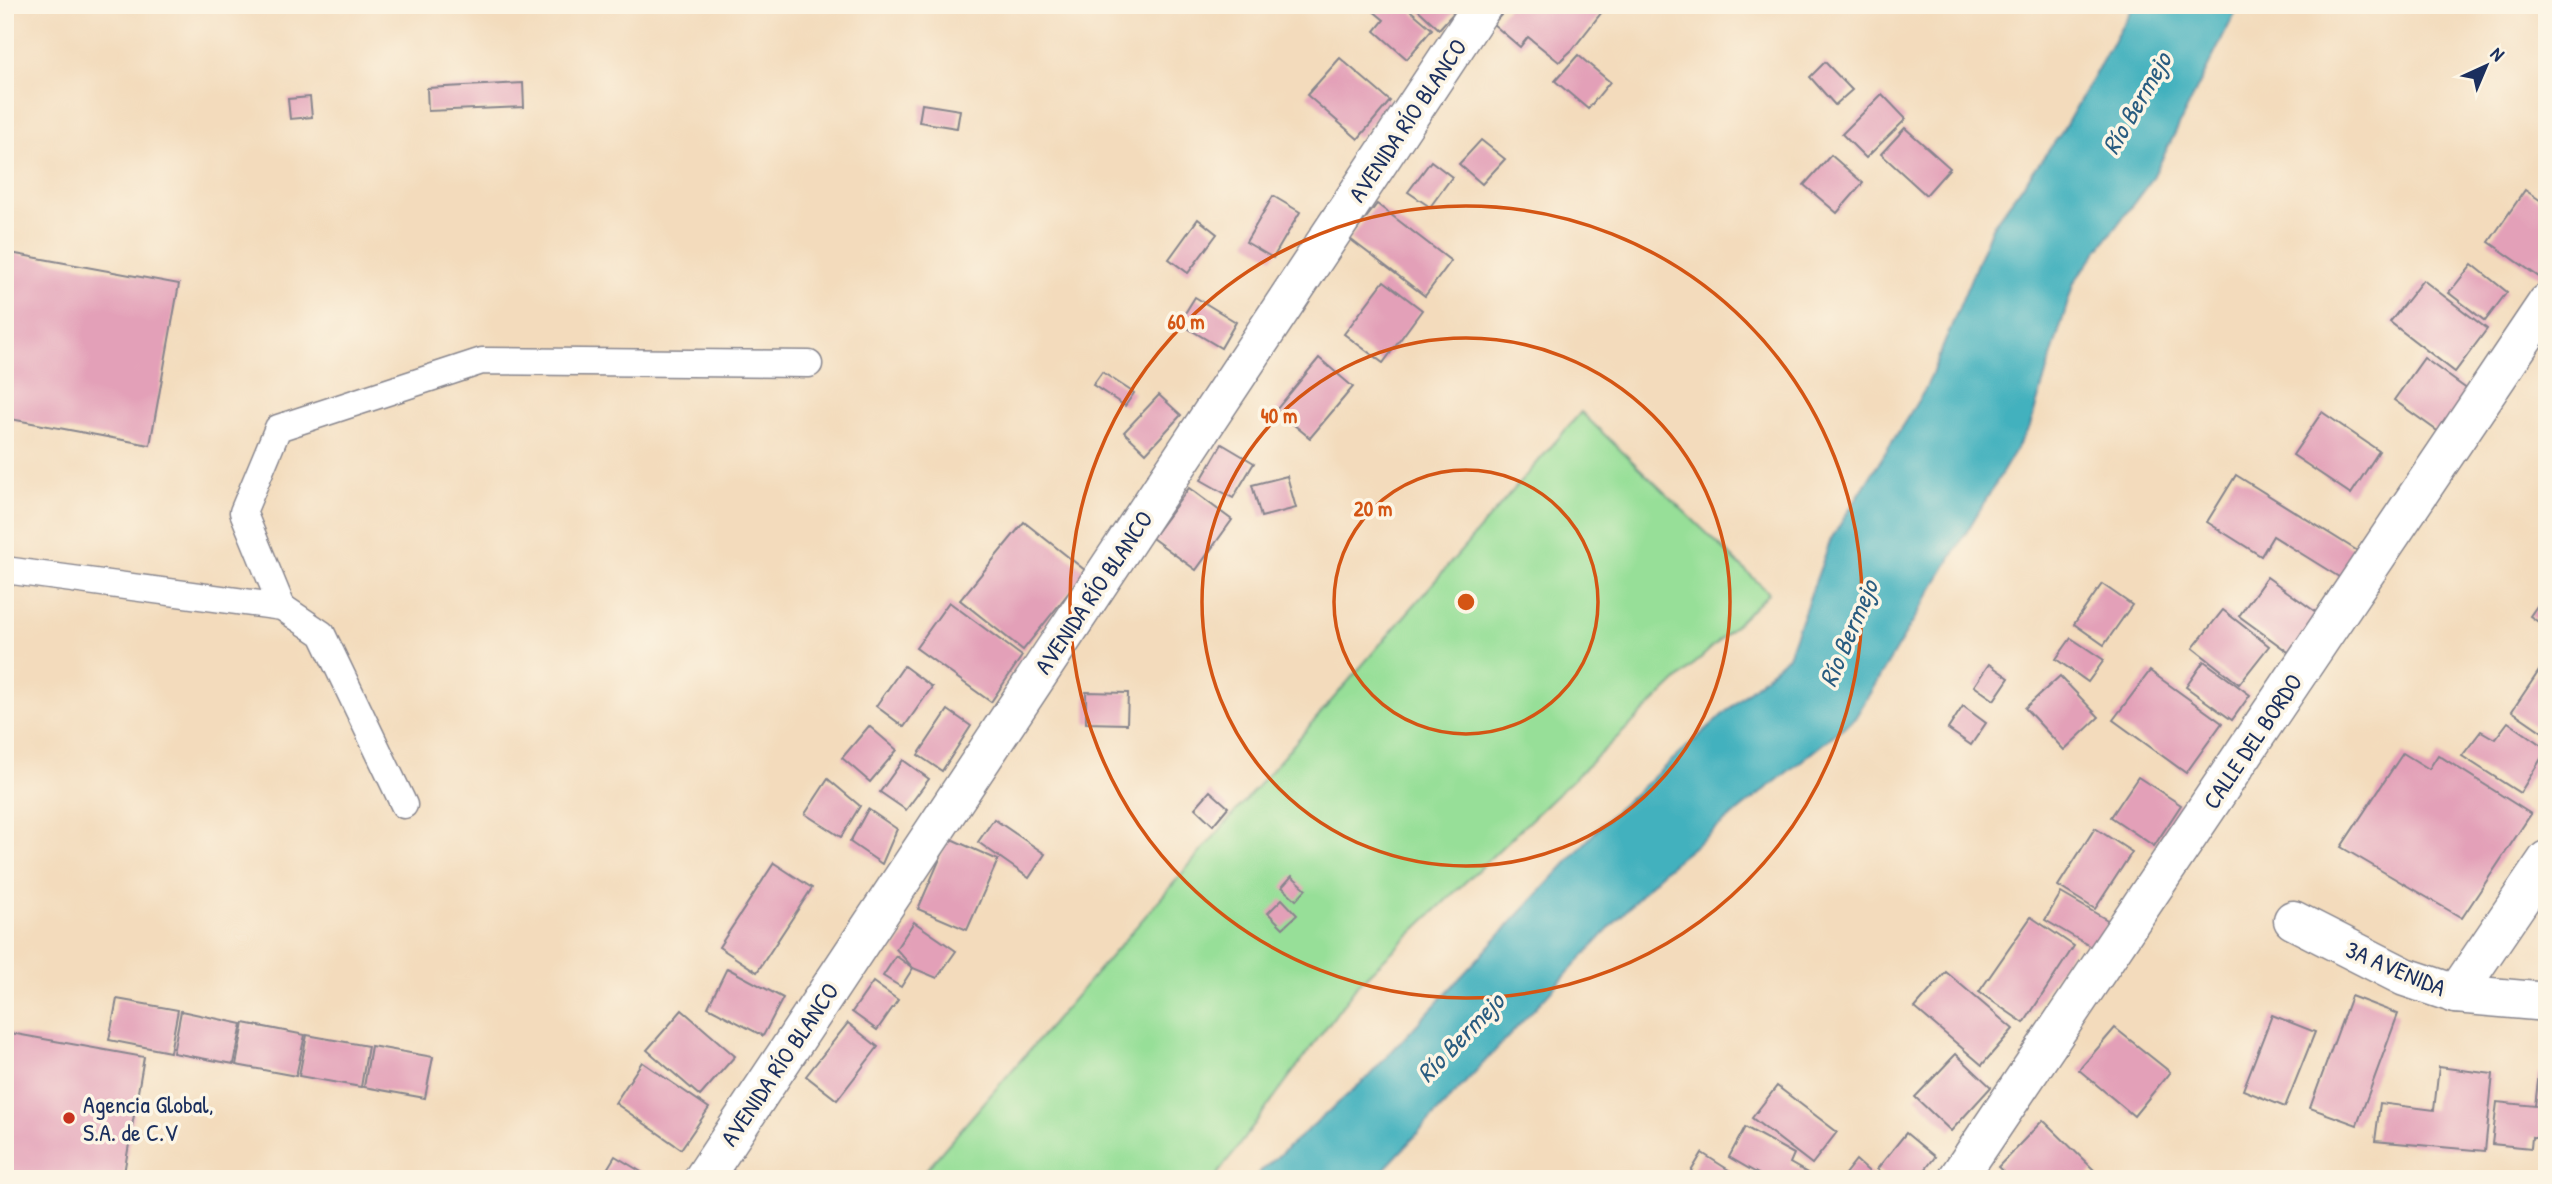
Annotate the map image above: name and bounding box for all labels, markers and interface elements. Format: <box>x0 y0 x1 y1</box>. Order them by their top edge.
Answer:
street label: AVENIDA RÍO BLANCO <box>1341 32 1473 208</box>
north arrow <box>2450 32 2520 102</box>
text: N <box>2485 41 2510 67</box>
water label: Río Bermejo <box>2093 43 2180 160</box>
text: 60 m <box>1168 307 1204 336</box>
text: 40 m <box>1261 401 1297 430</box>
text: 20 m <box>1354 494 1392 523</box>
street label: AVENIDA RÍO BLANCO <box>1027 504 1159 680</box>
water label: Río Bermejo <box>1810 572 1887 692</box>
centre of rings <box>1454 590 1478 614</box>
street label: CALLE DEL BORDO <box>2195 667 2309 815</box>
street label: 3A AVENIDA <box>2341 933 2451 1003</box>
street label: AVENIDA RÍO BLANCO <box>713 976 845 1152</box>
water label: Río Bermejo <box>1408 983 1513 1090</box>
place label: Agencia Global, S.A. de C.V <box>83 1088 214 1148</box>
marker: Agencia Global, S.A. de C.V <box>61 1110 77 1126</box>

